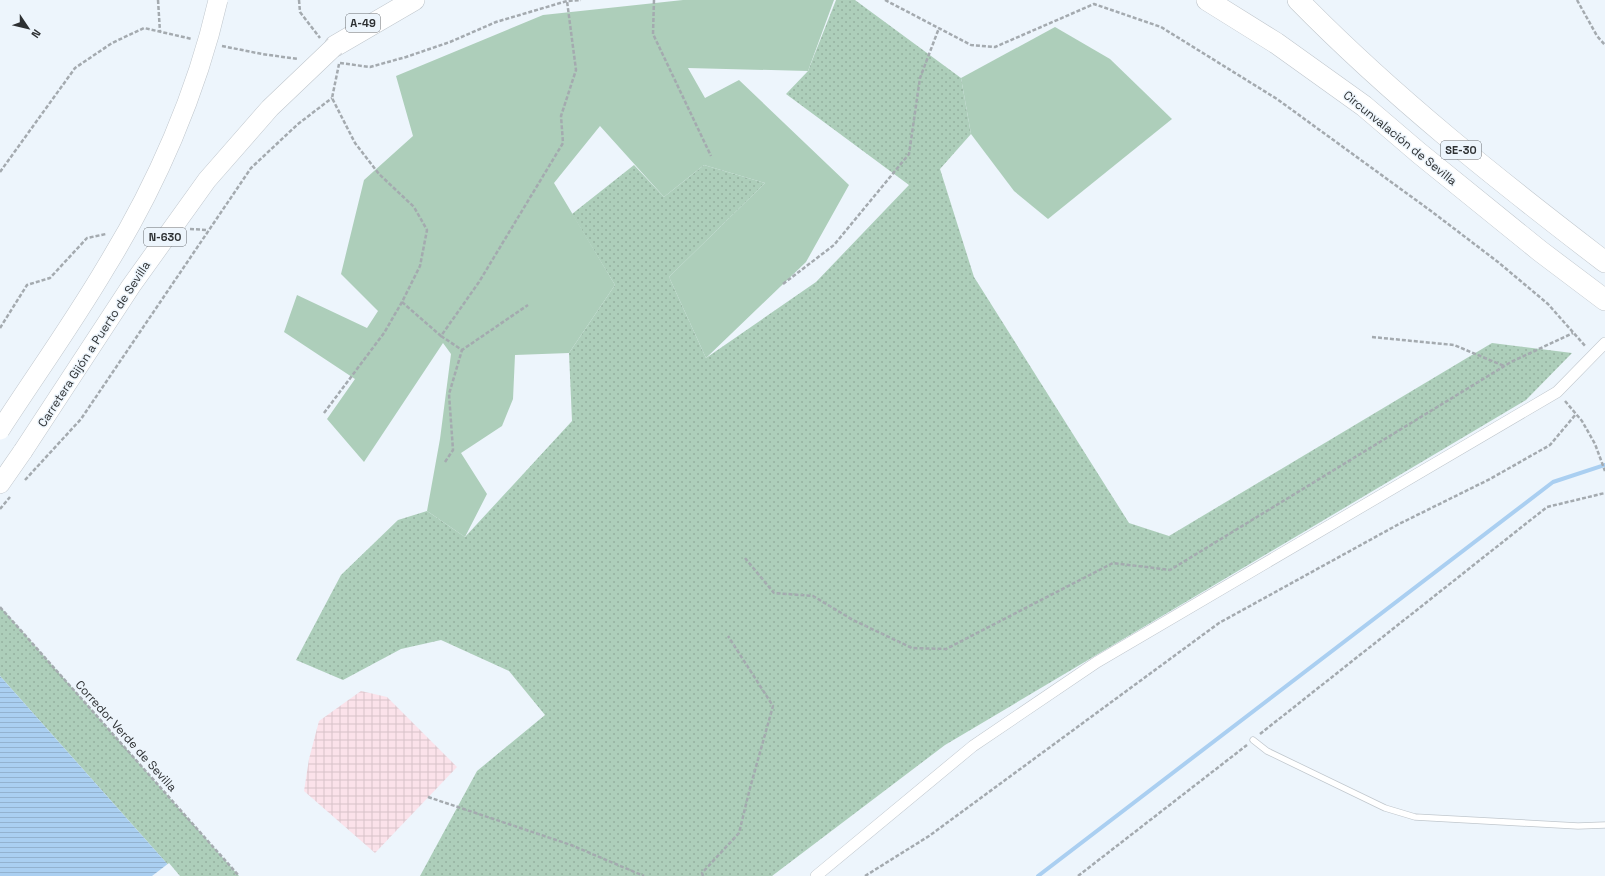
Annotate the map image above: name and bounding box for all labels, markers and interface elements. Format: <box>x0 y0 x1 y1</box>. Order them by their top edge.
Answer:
north arrow <box>8 8 48 48</box>
road number: A-49 <box>346 14 380 32</box>
text: N <box>28 27 44 41</box>
street label: Circunvalación de Sevilla <box>1340 87 1460 189</box>
road number: SE-30 <box>1441 141 1481 159</box>
road number: N-630 <box>144 228 186 246</box>
street label: Carretera Gijón a Puerto de Sevilla <box>34 258 154 430</box>
street label: Corredor Verde de Sevilla <box>72 677 180 795</box>

